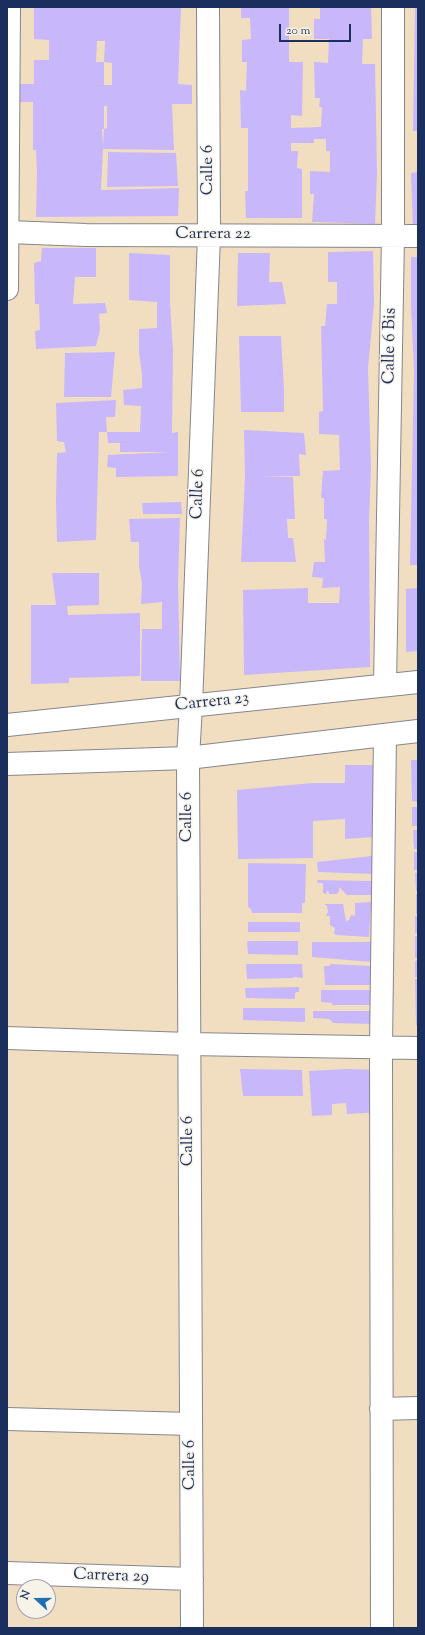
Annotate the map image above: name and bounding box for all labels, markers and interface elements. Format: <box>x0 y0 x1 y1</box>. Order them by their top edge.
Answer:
scale bar <box>281 16 353 42</box>
text: 20 m <box>286 22 310 40</box>
street label: Calle 6 <box>199 145 219 195</box>
street label: Carrera 22 <box>175 225 251 245</box>
street label: Calle 6 Bis <box>380 308 402 384</box>
street label: Calle 6 <box>188 468 210 520</box>
street label: Carrera 23 <box>174 689 250 717</box>
street label: Calle 6 <box>178 792 198 842</box>
street label: Calle 6 <box>179 1116 199 1166</box>
street label: Calle 6 <box>181 1440 201 1490</box>
street label: Carrera 29 <box>73 1565 149 1589</box>
north arrow <box>16 1579 56 1619</box>
text: N <box>17 1588 35 1602</box>

